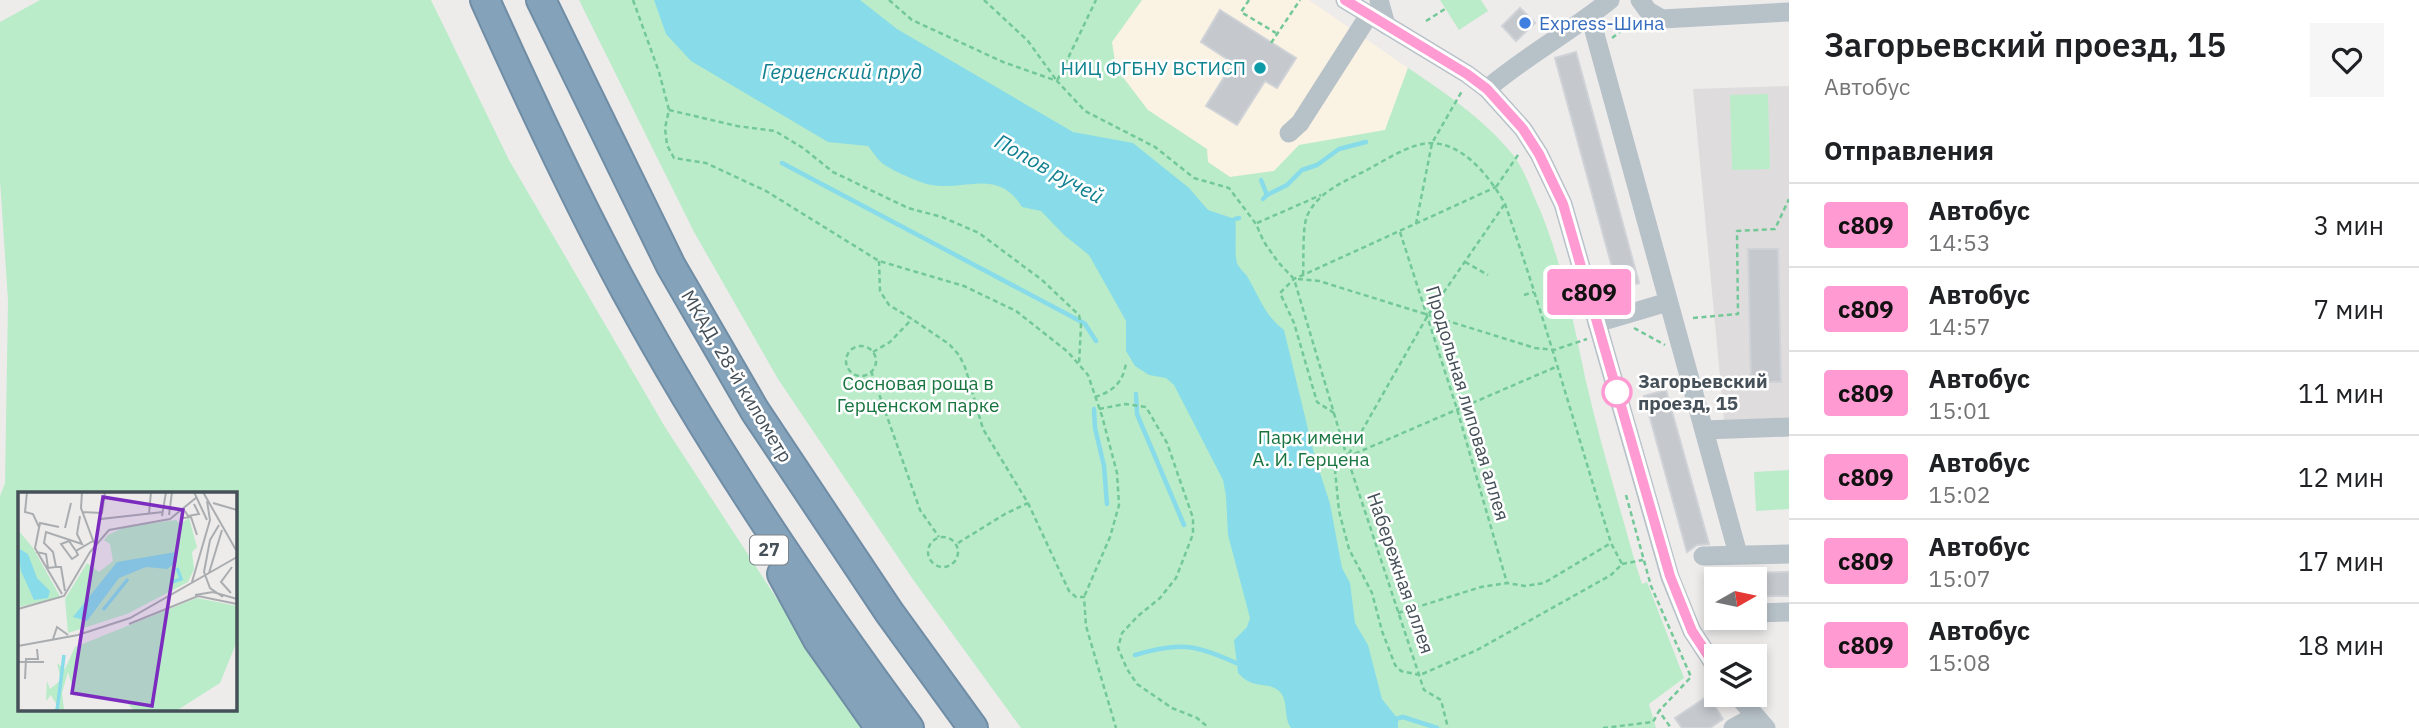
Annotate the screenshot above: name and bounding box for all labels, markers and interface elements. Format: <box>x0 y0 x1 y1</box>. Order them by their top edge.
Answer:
place label: Express-Шина <box>1539 11 1664 35</box>
marker: Express-Шина <box>1517 15 1533 31</box>
text: Загорьевский проезд, 15 <box>1824 23 2226 66</box>
button: heart <box>2310 23 2384 97</box>
place label: НИЦ ФГБНУ ВСТИСП <box>1061 56 1246 80</box>
water label: Герценский пруд <box>762 57 922 85</box>
marker: НИЦ ФГБНУ ВСТИСП <box>1252 60 1268 76</box>
text: Автобус <box>1824 71 1910 101</box>
water label: Попов ручей <box>990 127 1109 210</box>
text: Отправления <box>1824 133 1994 167</box>
text: Автобус <box>1929 193 2030 227</box>
text: 3 мин <box>2314 208 2384 242</box>
text: с809 <box>1838 209 1894 241</box>
text: 14:53 <box>1929 227 1991 257</box>
line badge: с809 <box>1540 269 1638 315</box>
text: с809 <box>1561 276 1617 308</box>
text: Автобус <box>1929 277 2030 311</box>
street label: Продольная липовая аллея <box>1421 283 1515 523</box>
street label: МКАД, 28-й километр <box>676 286 798 466</box>
text: 7 мин <box>2314 292 2384 326</box>
text: с809 <box>1838 293 1894 325</box>
text: 14:57 <box>1929 311 1991 341</box>
text: Автобус <box>1929 361 2030 395</box>
place label: Загорьевский проезд, 15 <box>1638 369 1768 415</box>
park label: Сосновая роща в Герценском парке <box>837 371 999 417</box>
text: 11 мин <box>2298 376 2384 410</box>
marker: Загорьевский проезд, 15 <box>1602 377 1632 407</box>
text: с809 <box>1838 377 1894 409</box>
text: 15:01 <box>1929 395 1991 425</box>
park label: Парк имени А. И. Герцена <box>1252 425 1370 471</box>
text: Автобус <box>1929 445 2030 479</box>
text: 12 мин <box>2298 460 2384 494</box>
text: с809 <box>1838 461 1894 493</box>
text: 15:02 <box>1929 479 1991 509</box>
street label: Набережная аллея <box>1362 489 1440 657</box>
inset map <box>18 492 236 710</box>
text: Автобус <box>1929 529 2030 563</box>
road number: 27 <box>750 536 788 564</box>
text: 17 мин <box>2298 544 2384 578</box>
text: с809 <box>1838 545 1894 577</box>
text: 15:07 <box>1929 563 1991 593</box>
north arrow <box>1704 567 1768 630</box>
map controls <box>1704 567 1767 707</box>
text: Автобус <box>1929 613 2030 647</box>
text: 18 мин <box>2298 628 2384 662</box>
text: с809 <box>1838 629 1894 661</box>
button: layers <box>1704 644 1767 707</box>
text: 15:08 <box>1929 647 1991 677</box>

